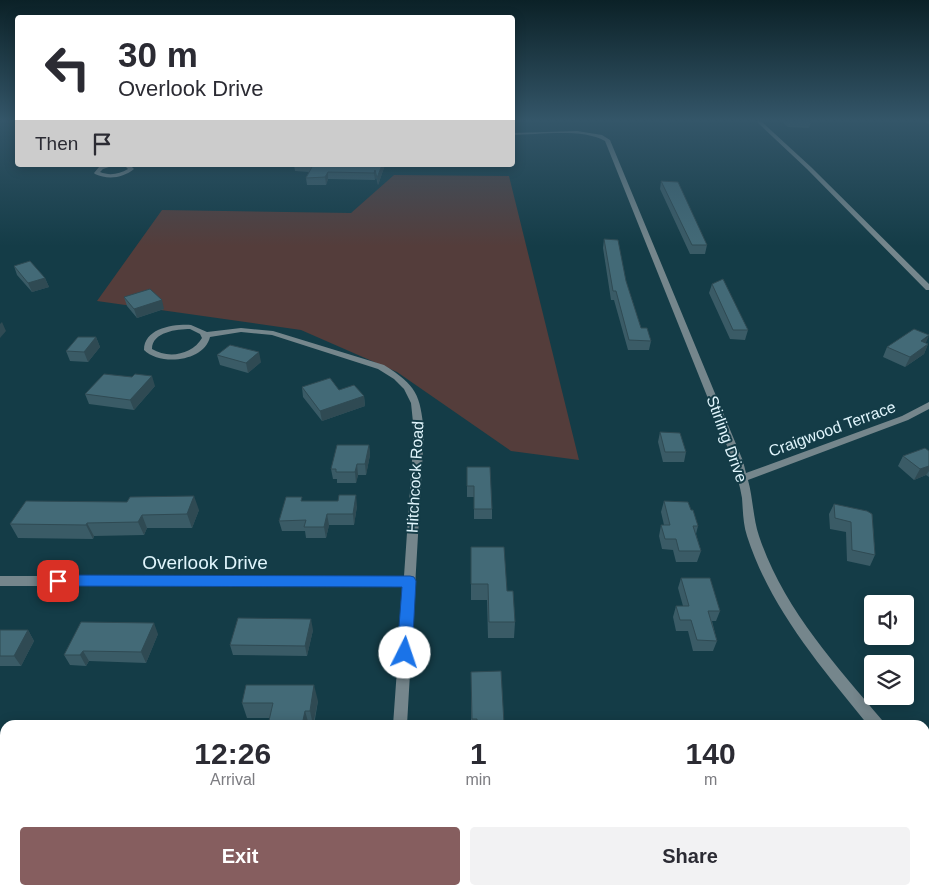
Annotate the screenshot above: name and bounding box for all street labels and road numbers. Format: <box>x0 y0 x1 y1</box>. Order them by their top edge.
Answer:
street label: Stirling Drive <box>704 393 751 485</box>
street label: Craigwood Terrace <box>766 398 898 460</box>
street label: Hitchcock Road <box>404 421 426 533</box>
street label: Overlook Drive <box>142 552 268 573</box>

